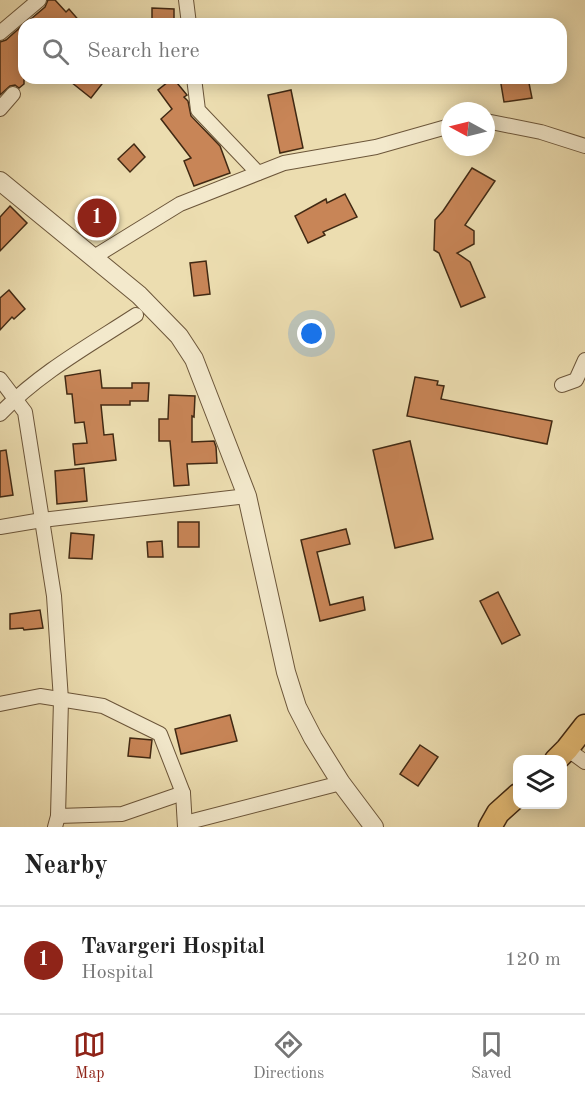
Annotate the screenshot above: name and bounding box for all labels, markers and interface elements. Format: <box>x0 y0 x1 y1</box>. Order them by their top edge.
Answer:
search box <box>18 18 567 84</box>
icon: search <box>39 35 72 68</box>
text: Search here <box>87 40 200 62</box>
north arrow <box>441 102 495 156</box>
pin: 1 <box>78 196 116 240</box>
your location <box>297 319 326 348</box>
map controls <box>513 755 567 809</box>
button: layers <box>513 755 567 809</box>
text: Nearby <box>24 853 108 879</box>
text: Tavargeri Hospital <box>81 936 265 958</box>
text: 1 <box>38 950 49 970</box>
text: 120 m <box>505 950 561 970</box>
text: Hospital <box>81 963 153 983</box>
tab: Map <box>73 1028 106 1084</box>
tab: Directions <box>253 1028 324 1084</box>
tab: Saved <box>471 1028 512 1084</box>

